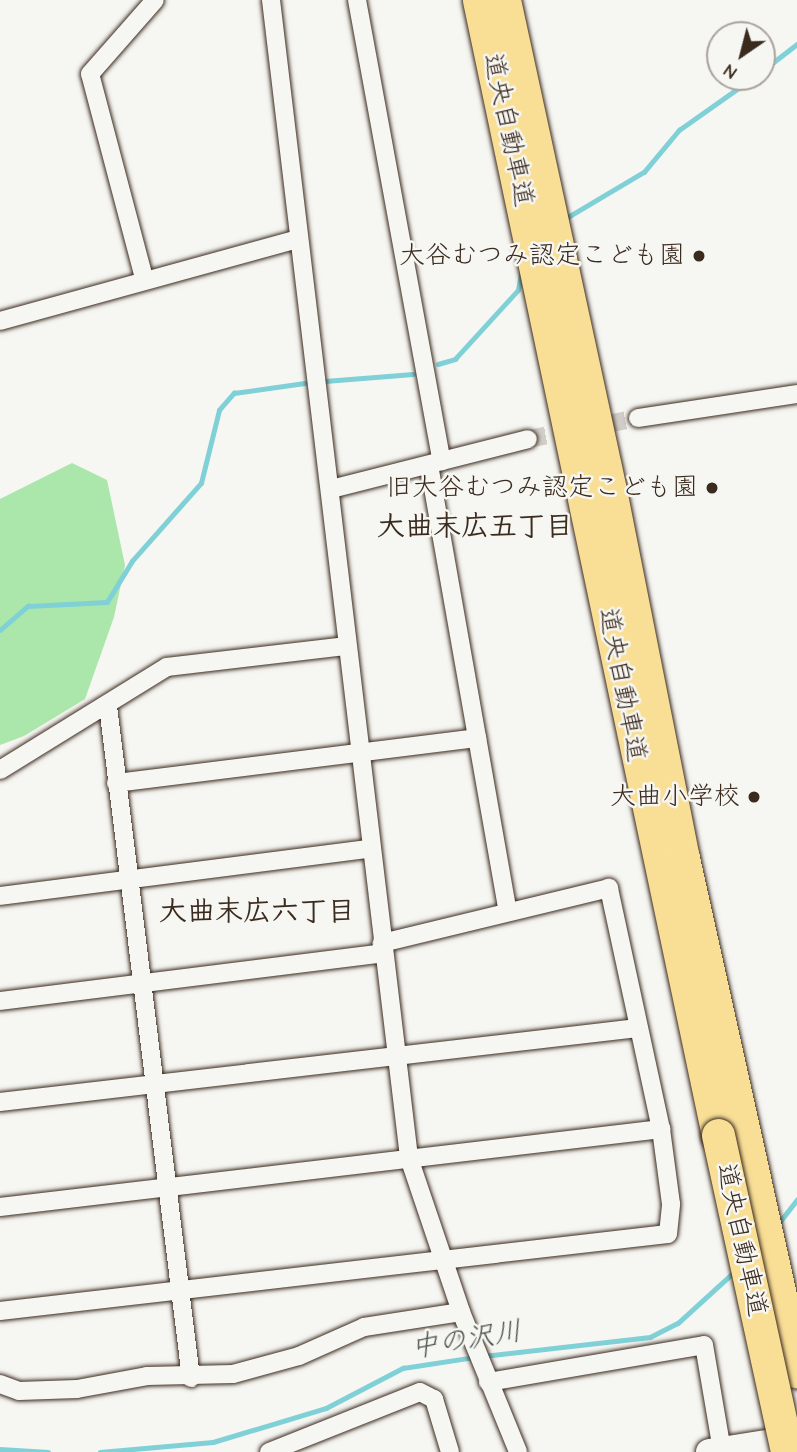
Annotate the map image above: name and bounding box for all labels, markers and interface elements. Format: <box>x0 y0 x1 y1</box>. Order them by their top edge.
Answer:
north arrow <box>706 21 776 91</box>
street label: 道央自動車道 <box>477 50 539 210</box>
text: N <box>719 59 741 84</box>
place label: 大谷むつみ認定こども園 <box>399 240 685 272</box>
marker: 大谷むつみ認定こども園 <box>691 248 707 264</box>
place label: 旧大谷むつみ認定こども園 <box>386 472 698 504</box>
marker: 旧大谷むつみ認定こども園 <box>704 480 720 496</box>
district label: 大曲末広五丁目 <box>377 509 573 543</box>
street label: 道央自動車道 <box>592 605 652 765</box>
place label: 大曲小学校 <box>610 781 740 813</box>
marker: 大曲小学校 <box>746 789 762 805</box>
district label: 大曲末広六丁目 <box>159 894 355 928</box>
street label: 道央自動車道 <box>710 1160 772 1320</box>
water label: 中の沢川 <box>408 1314 524 1364</box>

